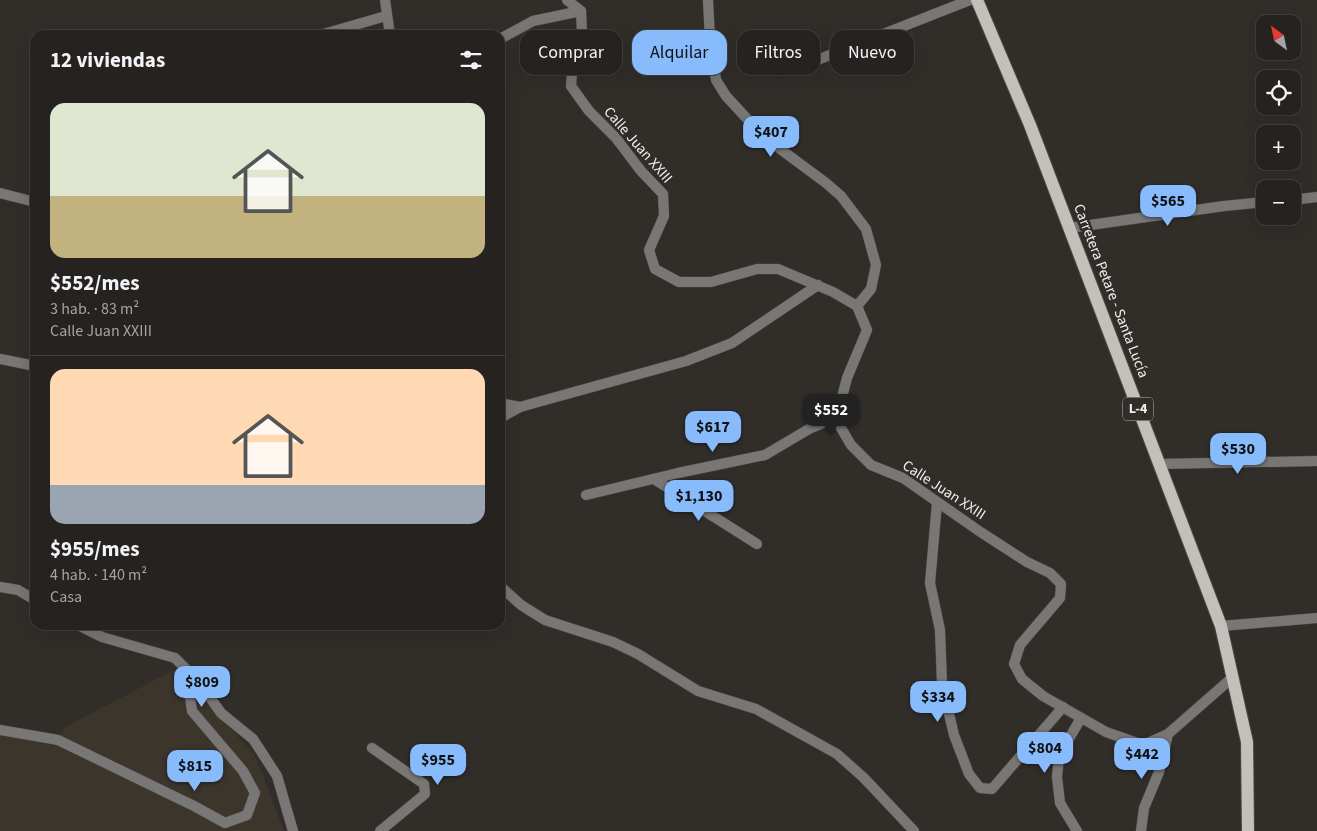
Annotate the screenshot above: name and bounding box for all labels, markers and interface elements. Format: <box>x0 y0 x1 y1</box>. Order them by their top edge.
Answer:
north arrow <box>1256 15 1301 60</box>
map controls <box>1256 15 1301 225</box>
chip: Comprar <box>520 30 622 75</box>
chip: Alquilar <box>632 30 727 75</box>
chip: Filtros <box>737 30 820 75</box>
chip: Nuevo <box>830 30 914 75</box>
text: 12 viviendas <box>50 45 165 75</box>
icon: filters <box>457 46 485 74</box>
button: locate <box>1256 70 1301 115</box>
street label: Calle Juan XXIII <box>599 102 677 188</box>
pin: $407 <box>741 116 801 158</box>
text: $407 <box>754 121 788 143</box>
button: + <box>1256 125 1301 170</box>
icon: home <box>223 136 313 226</box>
button: − <box>1256 180 1301 225</box>
pin: $565 <box>1138 184 1198 227</box>
text: $565 <box>1151 190 1185 212</box>
street label: Carretera Petare - Santa Lucía <box>1068 201 1154 381</box>
text: $552/mes <box>50 268 140 298</box>
text: 3 hab. · 83 m² <box>50 298 139 320</box>
text: Calle Juan XXIII <box>50 320 152 342</box>
pin: $552 <box>801 394 861 436</box>
road number: L-4 <box>1123 398 1153 420</box>
text: $552 <box>814 399 848 421</box>
icon: home <box>223 401 313 491</box>
pin: $617 <box>683 410 743 453</box>
text: $617 <box>696 416 730 438</box>
pin: $530 <box>1208 432 1268 475</box>
text: $530 <box>1221 438 1255 460</box>
street label: Calle Juan XXIII <box>898 455 990 525</box>
pin: $1,130 <box>658 480 740 522</box>
text: $1,130 <box>675 485 723 507</box>
text: $955/mes <box>50 534 140 564</box>
text: 4 hab. · 140 m² <box>50 564 147 586</box>
text: Casa <box>50 586 82 608</box>
pin: $809 <box>172 666 232 708</box>
text: $809 <box>185 671 219 693</box>
pin: $334 <box>908 680 968 723</box>
text: $334 <box>921 686 955 708</box>
pin: $804 <box>1015 732 1075 774</box>
text: $804 <box>1028 737 1062 759</box>
pin: $442 <box>1112 738 1172 780</box>
text: $442 <box>1125 743 1159 765</box>
pin: $955 <box>408 744 468 786</box>
text: $955 <box>421 749 455 771</box>
pin: $815 <box>165 750 225 792</box>
text: $815 <box>178 755 212 777</box>

